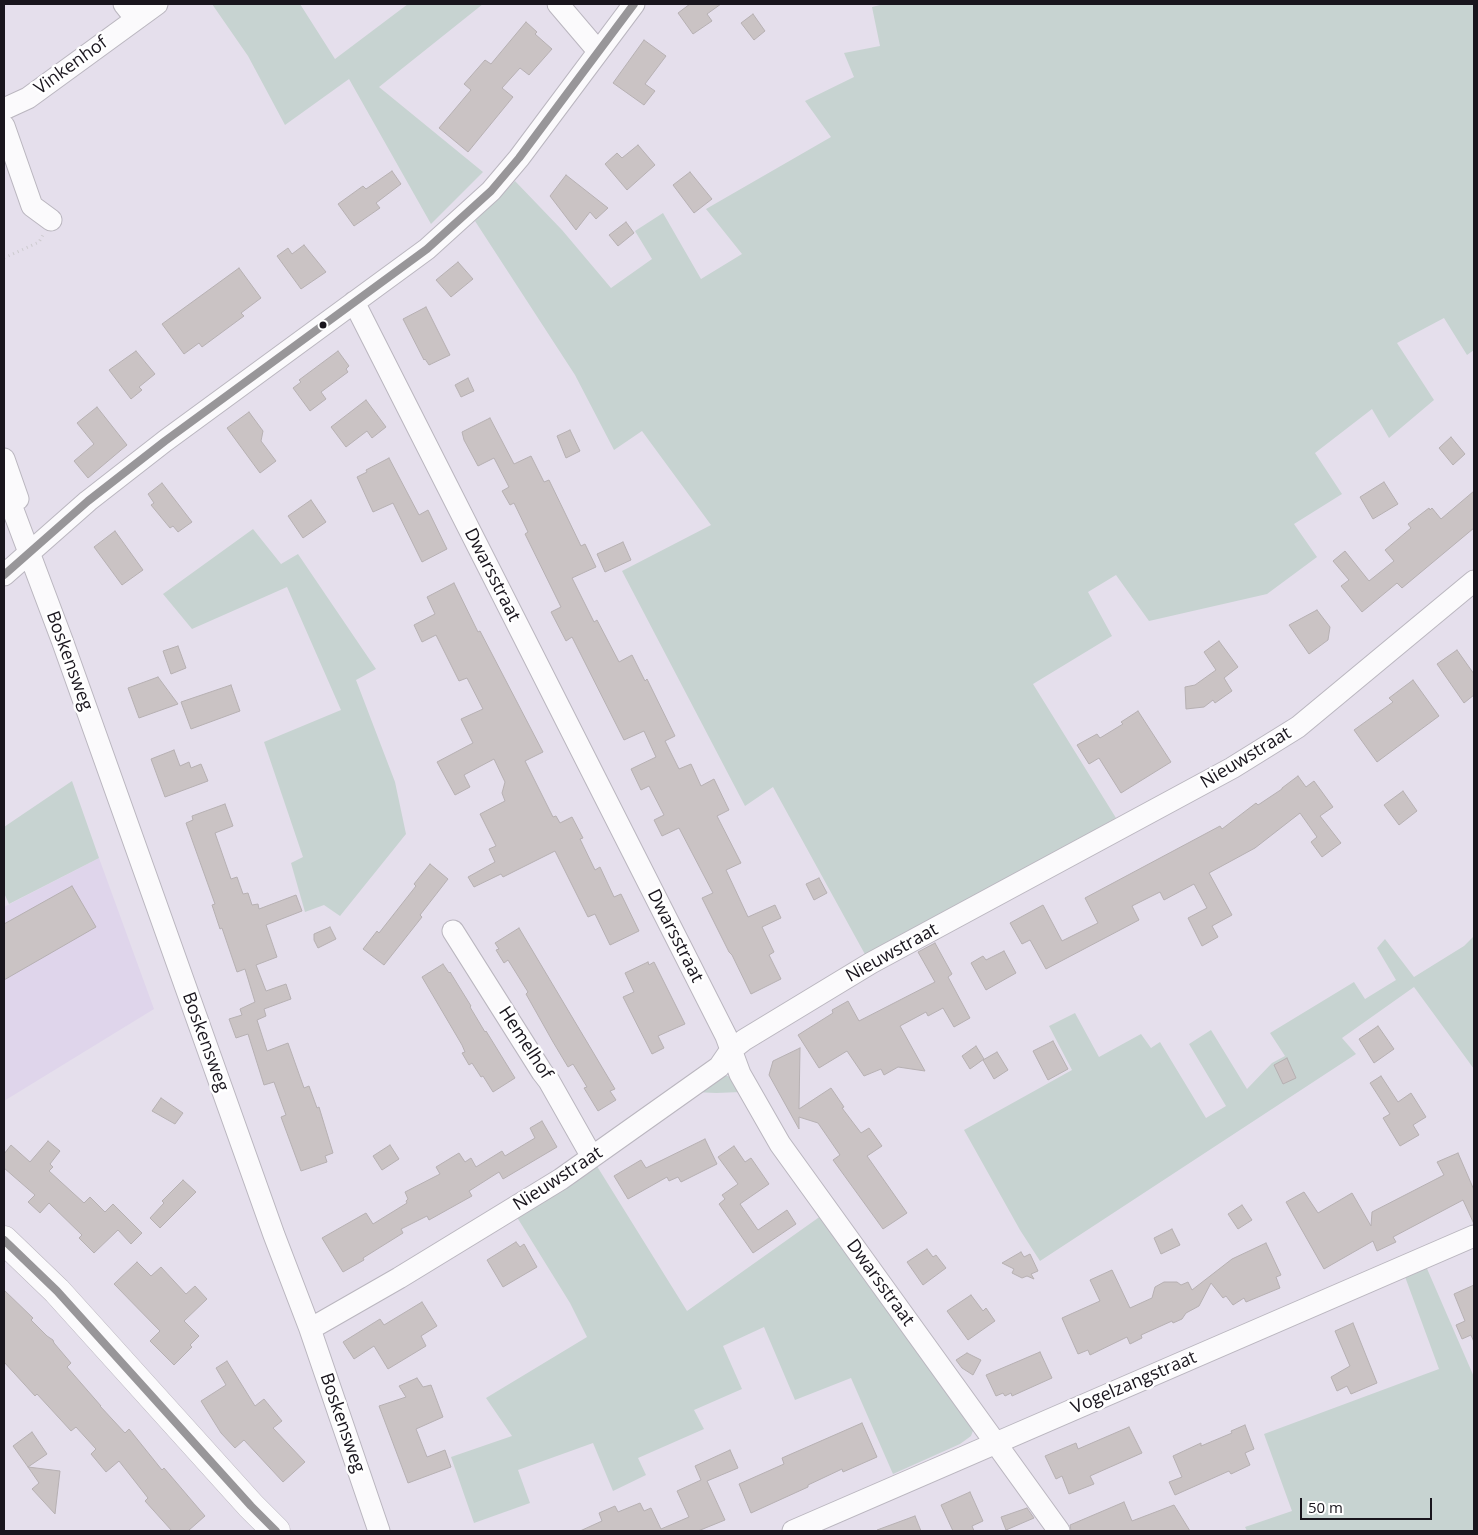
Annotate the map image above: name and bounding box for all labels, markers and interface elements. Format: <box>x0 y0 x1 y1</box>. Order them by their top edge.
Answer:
street label: Vinkenhof <box>30 32 112 100</box>
unlabelled marker <box>318 320 328 330</box>
street label: Dwarsstraat <box>459 525 525 625</box>
street label: Boskensweg <box>41 608 97 714</box>
street label: Nieuwstraat <box>1197 722 1295 794</box>
street label: Dwarsstraat <box>642 886 708 986</box>
street label: Nieuwstraat <box>842 919 942 987</box>
street label: Boskensweg <box>177 989 233 1095</box>
street label: Hemelhof <box>493 1002 557 1084</box>
street label: Nieuwstraat <box>509 1142 607 1216</box>
street label: Dwarsstraat <box>841 1236 919 1330</box>
street label: Vogelzangstraat <box>1068 1347 1200 1419</box>
street label: Boskensweg <box>315 1370 369 1476</box>
scale bar <box>1303 1488 1436 1520</box>
text: 50 m <box>1308 1497 1343 1517</box>

